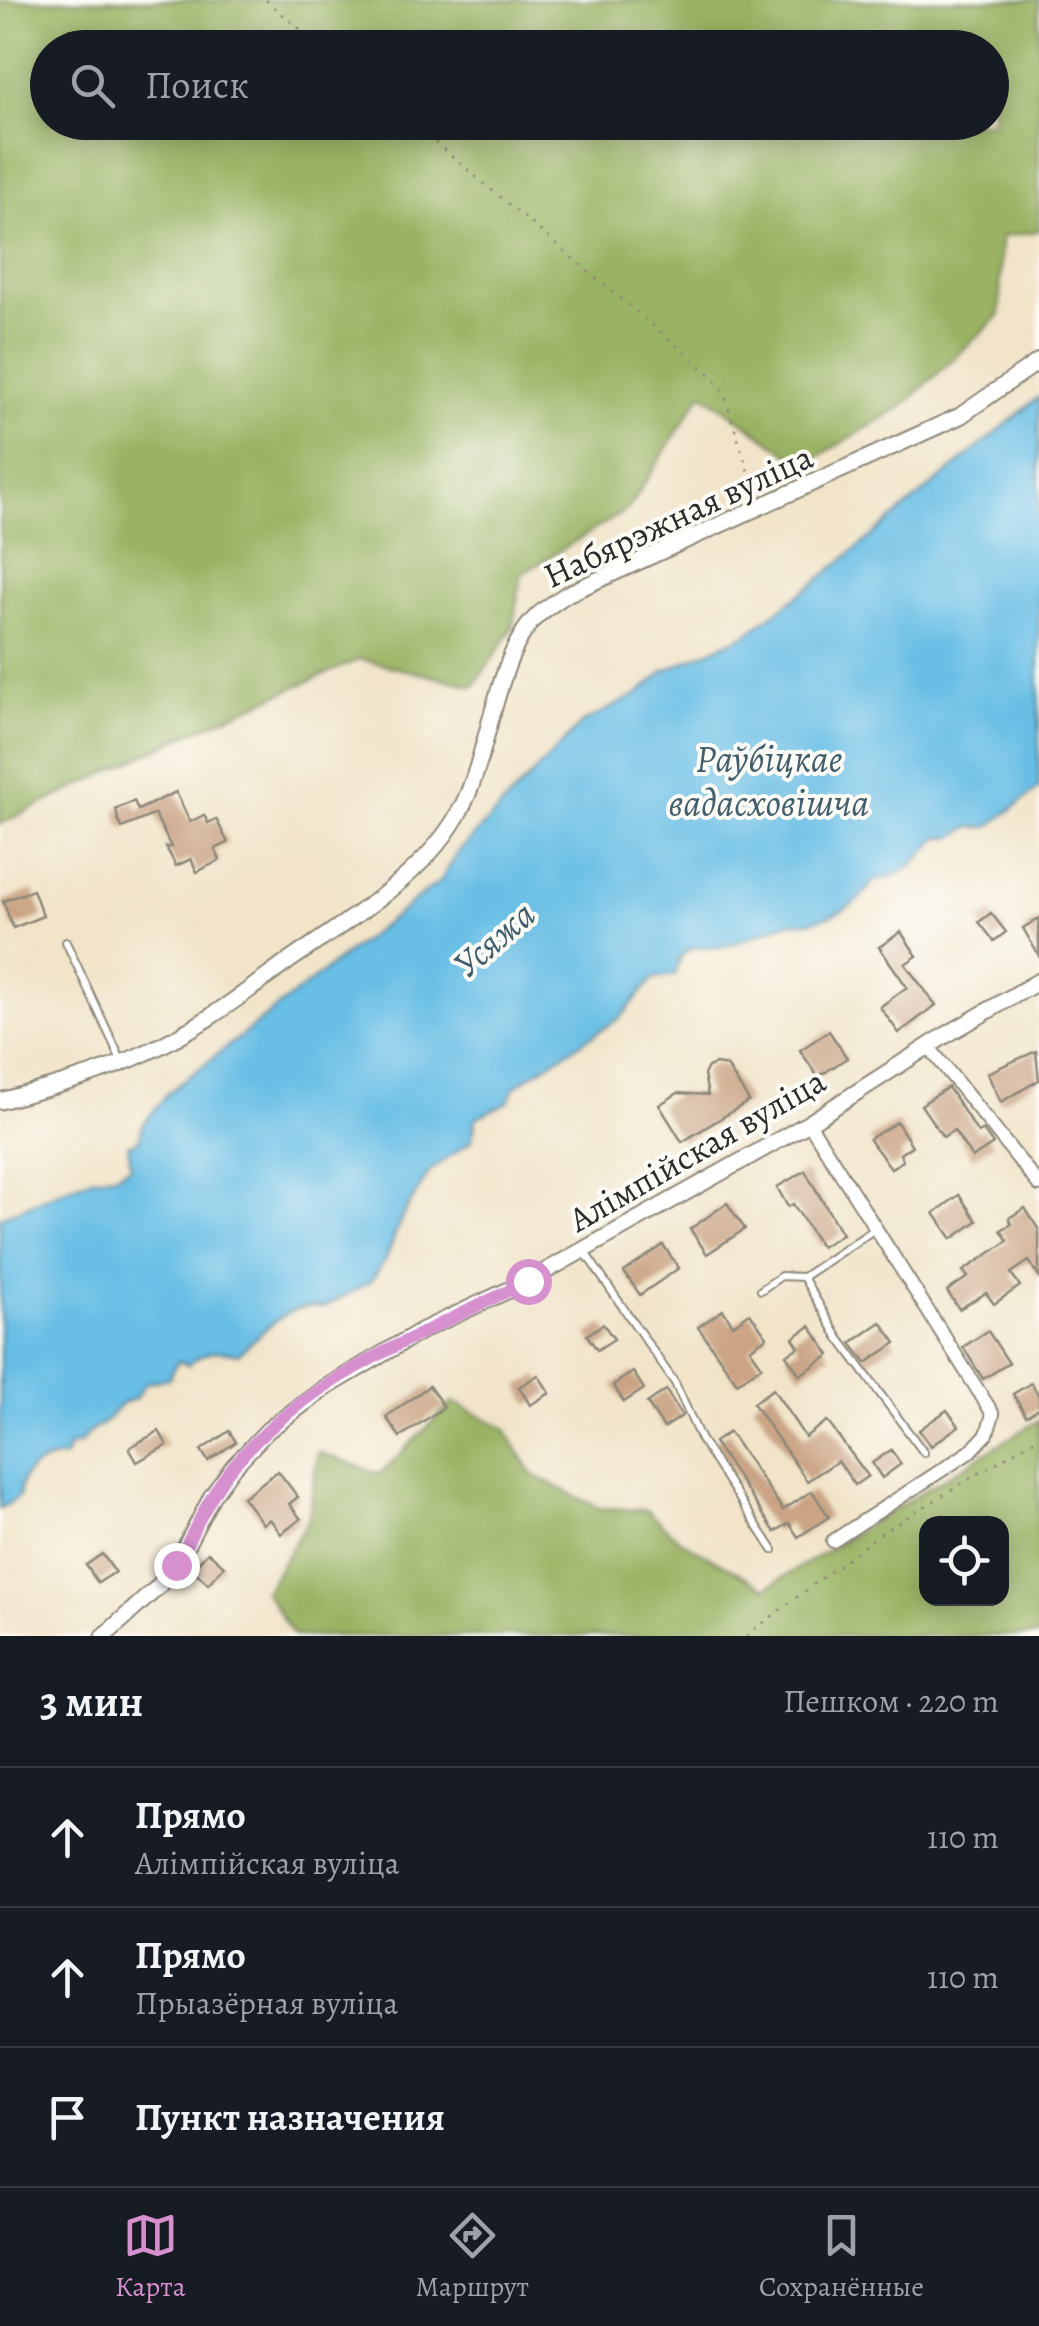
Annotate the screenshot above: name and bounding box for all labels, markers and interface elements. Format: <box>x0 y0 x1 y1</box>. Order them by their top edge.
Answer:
search box <box>30 30 1009 140</box>
icon: search <box>65 58 120 113</box>
text: Поиск <box>145 59 249 111</box>
street label: Набярэжная вуліца <box>535 433 821 599</box>
water label: Раўбіцкае вадасховішча <box>669 733 869 829</box>
water label: Усяжа <box>442 889 546 989</box>
street label: Алімпійская вуліца <box>559 1057 834 1244</box>
route start <box>506 1259 552 1305</box>
map controls <box>919 1516 1009 1606</box>
button: locate <box>919 1516 1009 1606</box>
route end <box>154 1543 200 1589</box>
text: 3 мин <box>40 1673 143 1730</box>
text: Пешком · 220 m <box>783 1679 999 1723</box>
text: Прямо <box>135 1789 246 1841</box>
icon: ahead <box>40 1810 95 1865</box>
text: 110 m <box>927 1815 999 1859</box>
text: Алімпійская вуліца <box>135 1841 400 1885</box>
text: Прямо <box>135 1929 246 1981</box>
icon: ahead <box>40 1950 95 2005</box>
text: 110 m <box>927 1955 999 1999</box>
text: Прыазёрная вуліца <box>135 1981 398 2025</box>
icon: arrive <box>40 2090 95 2145</box>
text: Пункт назначения <box>135 2091 445 2143</box>
tab: Карта <box>115 2208 186 2306</box>
tab: Маршрут <box>416 2208 529 2306</box>
tab: Сохранённые <box>759 2208 924 2306</box>

